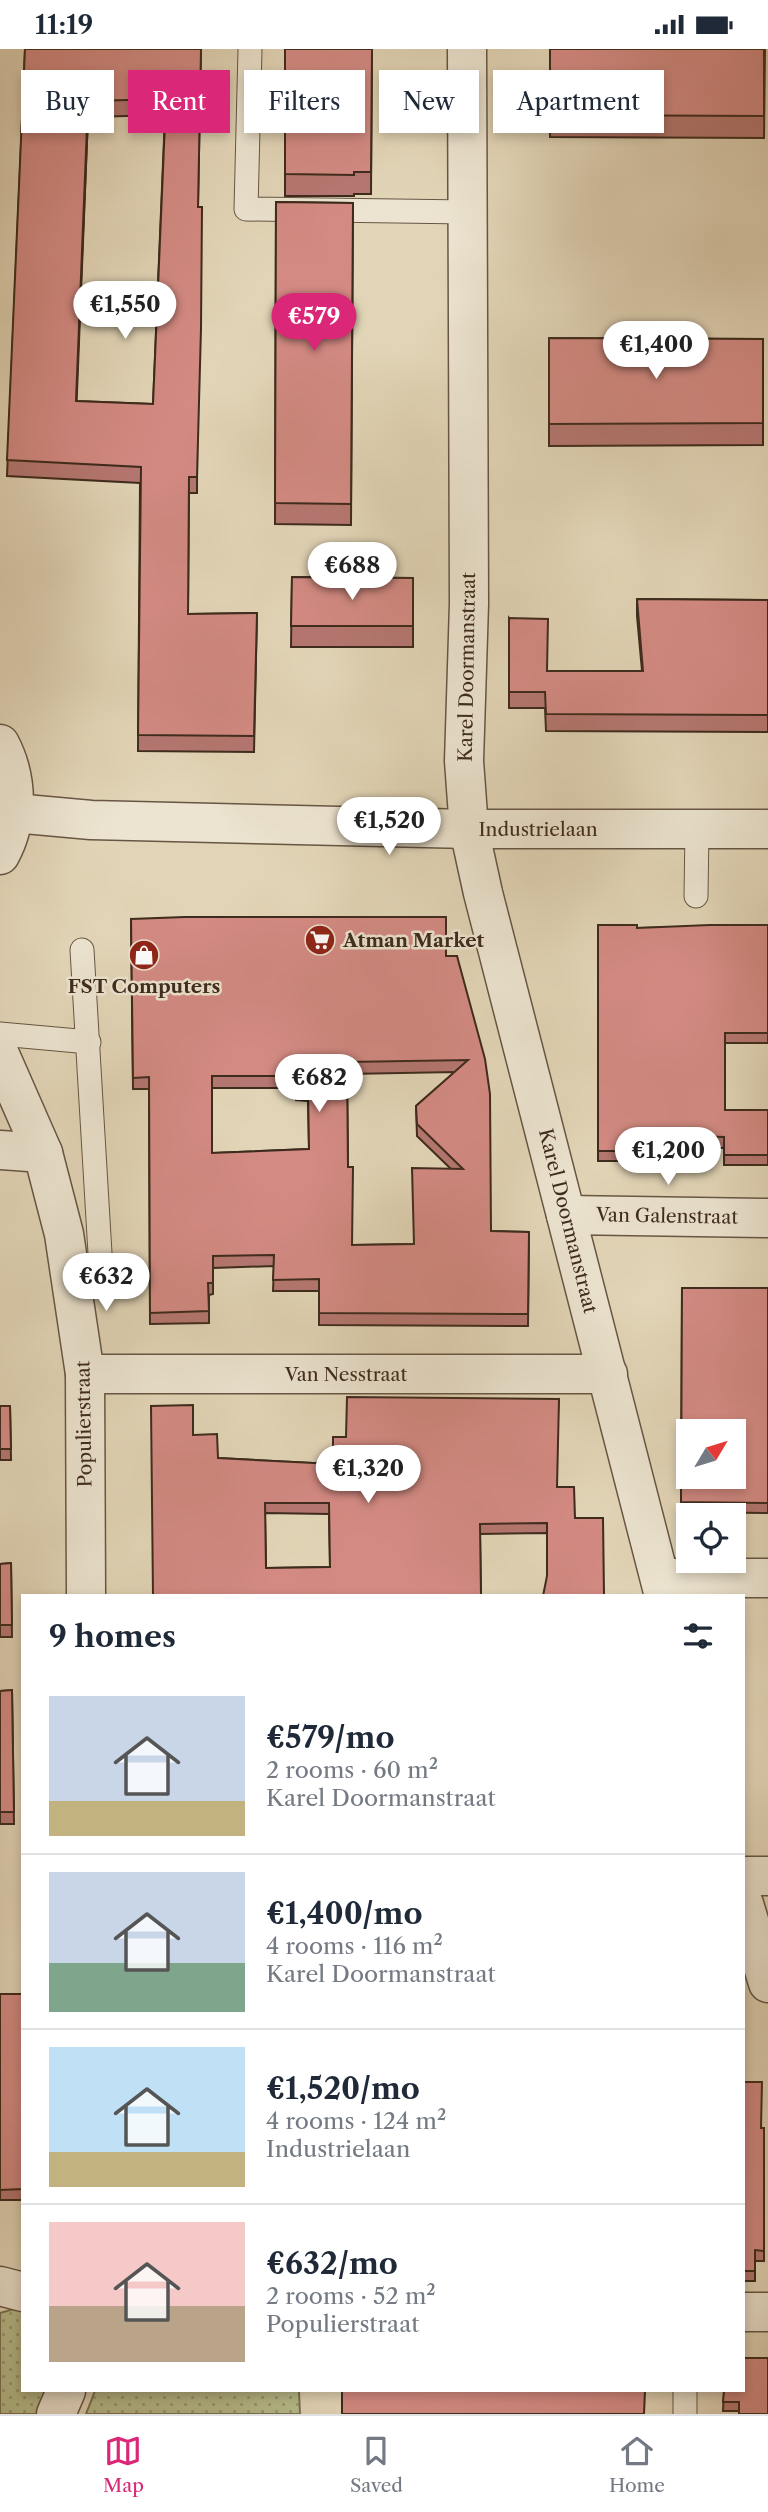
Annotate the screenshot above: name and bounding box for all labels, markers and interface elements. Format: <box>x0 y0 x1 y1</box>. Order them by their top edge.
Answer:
text: 11:19 <box>35 9 93 41</box>
chip: Buy <box>21 70 114 133</box>
chip: Rent <box>128 70 230 133</box>
chip: Filters <box>244 70 365 133</box>
chip: New <box>379 70 479 133</box>
chip: Apartment <box>493 70 664 133</box>
pin: €1,550 <box>68 281 182 341</box>
text: €1,550 <box>89 290 161 318</box>
pin: €579 <box>273 293 355 353</box>
text: €579 <box>287 302 341 330</box>
pin: €1,400 <box>599 321 713 381</box>
text: €1,400 <box>619 330 693 358</box>
pin: €688 <box>311 543 393 602</box>
text: €688 <box>324 551 380 579</box>
street label: Karel Doormanstraat <box>454 572 480 762</box>
pin: €1,520 <box>332 797 446 857</box>
text: €1,520 <box>353 806 425 834</box>
street label: Industrielaan <box>478 818 598 841</box>
supermarket icon: Atman Market <box>303 923 337 957</box>
place label: Atman Market <box>342 929 485 952</box>
shop icon: FST Computers <box>127 938 161 972</box>
place label: FST Computers <box>68 975 221 998</box>
pin: €682 <box>278 1055 360 1114</box>
text: €682 <box>291 1063 347 1091</box>
street label: Karel Doormanstraat <box>534 1126 602 1316</box>
pin: €1,200 <box>611 1127 725 1187</box>
text: €1,200 <box>631 1136 705 1164</box>
street label: Van Galenstraat <box>595 1203 738 1229</box>
pin: €632 <box>65 1253 147 1313</box>
text: €632 <box>79 1262 133 1290</box>
street label: Populierstraat <box>71 1360 97 1488</box>
street label: Van Nesstraat <box>284 1363 408 1386</box>
north arrow <box>676 1419 746 1489</box>
map controls <box>676 1419 746 1573</box>
pin: €1,320 <box>311 1445 425 1505</box>
text: €1,320 <box>332 1454 404 1482</box>
button: locate <box>676 1503 746 1573</box>
icon: filters <box>679 1617 717 1655</box>
text: 9 homes <box>49 1618 176 1655</box>
text: €579/mo <box>266 1719 395 1756</box>
icon: home <box>105 1724 189 1808</box>
text: 2 rooms · 60 m² <box>266 1756 438 1784</box>
text: Karel Doormanstraat <box>266 1784 496 1812</box>
text: €1,400/mo <box>266 1895 423 1932</box>
icon: home <box>105 1900 189 1984</box>
text: 4 rooms · 116 m² <box>266 1932 443 1960</box>
text: Karel Doormanstraat <box>266 1960 496 1988</box>
text: €1,520/mo <box>266 2070 420 2107</box>
icon: home <box>105 2075 189 2159</box>
text: 4 rooms · 124 m² <box>266 2107 446 2135</box>
text: Industrielaan <box>266 2135 410 2163</box>
text: €632/mo <box>266 2245 398 2282</box>
icon: home <box>105 2250 189 2334</box>
text: 2 rooms · 52 m² <box>266 2282 436 2310</box>
text: Populierstraat <box>266 2310 419 2338</box>
tab: Map <box>103 2432 144 2497</box>
tab: Saved <box>350 2432 403 2497</box>
tab: Home <box>609 2432 665 2497</box>

